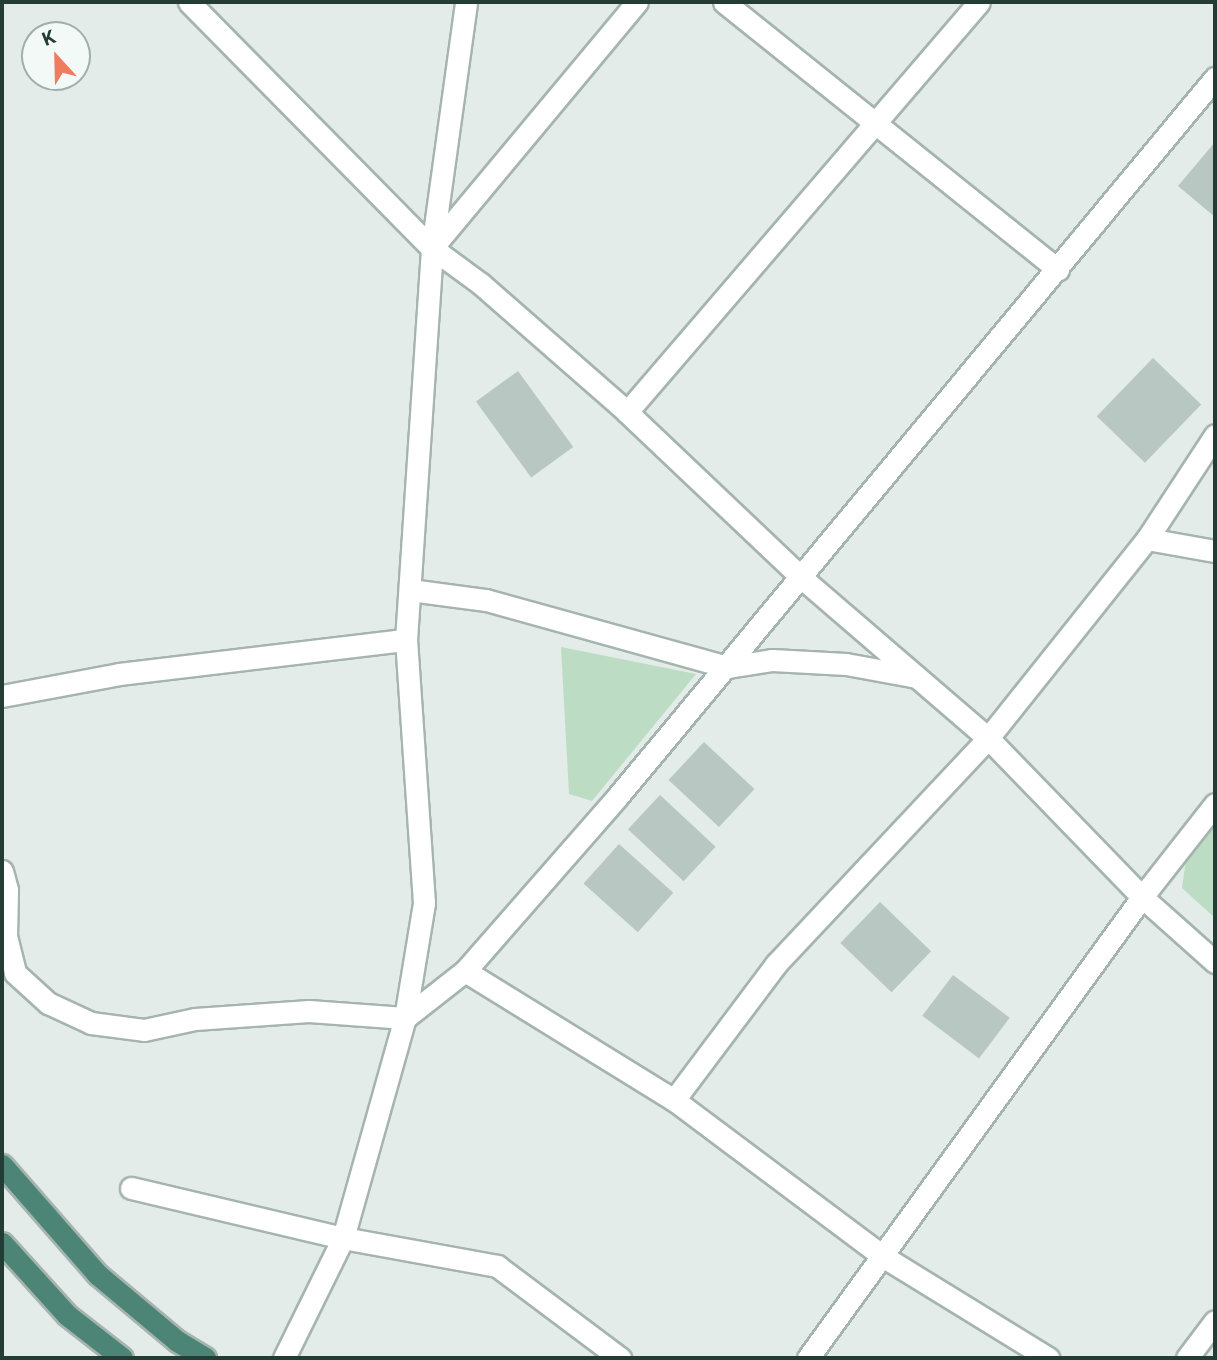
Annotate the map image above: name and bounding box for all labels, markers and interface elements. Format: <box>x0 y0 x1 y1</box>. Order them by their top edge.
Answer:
north arrow <box>21 21 91 91</box>
text: K <box>39 25 59 51</box>

